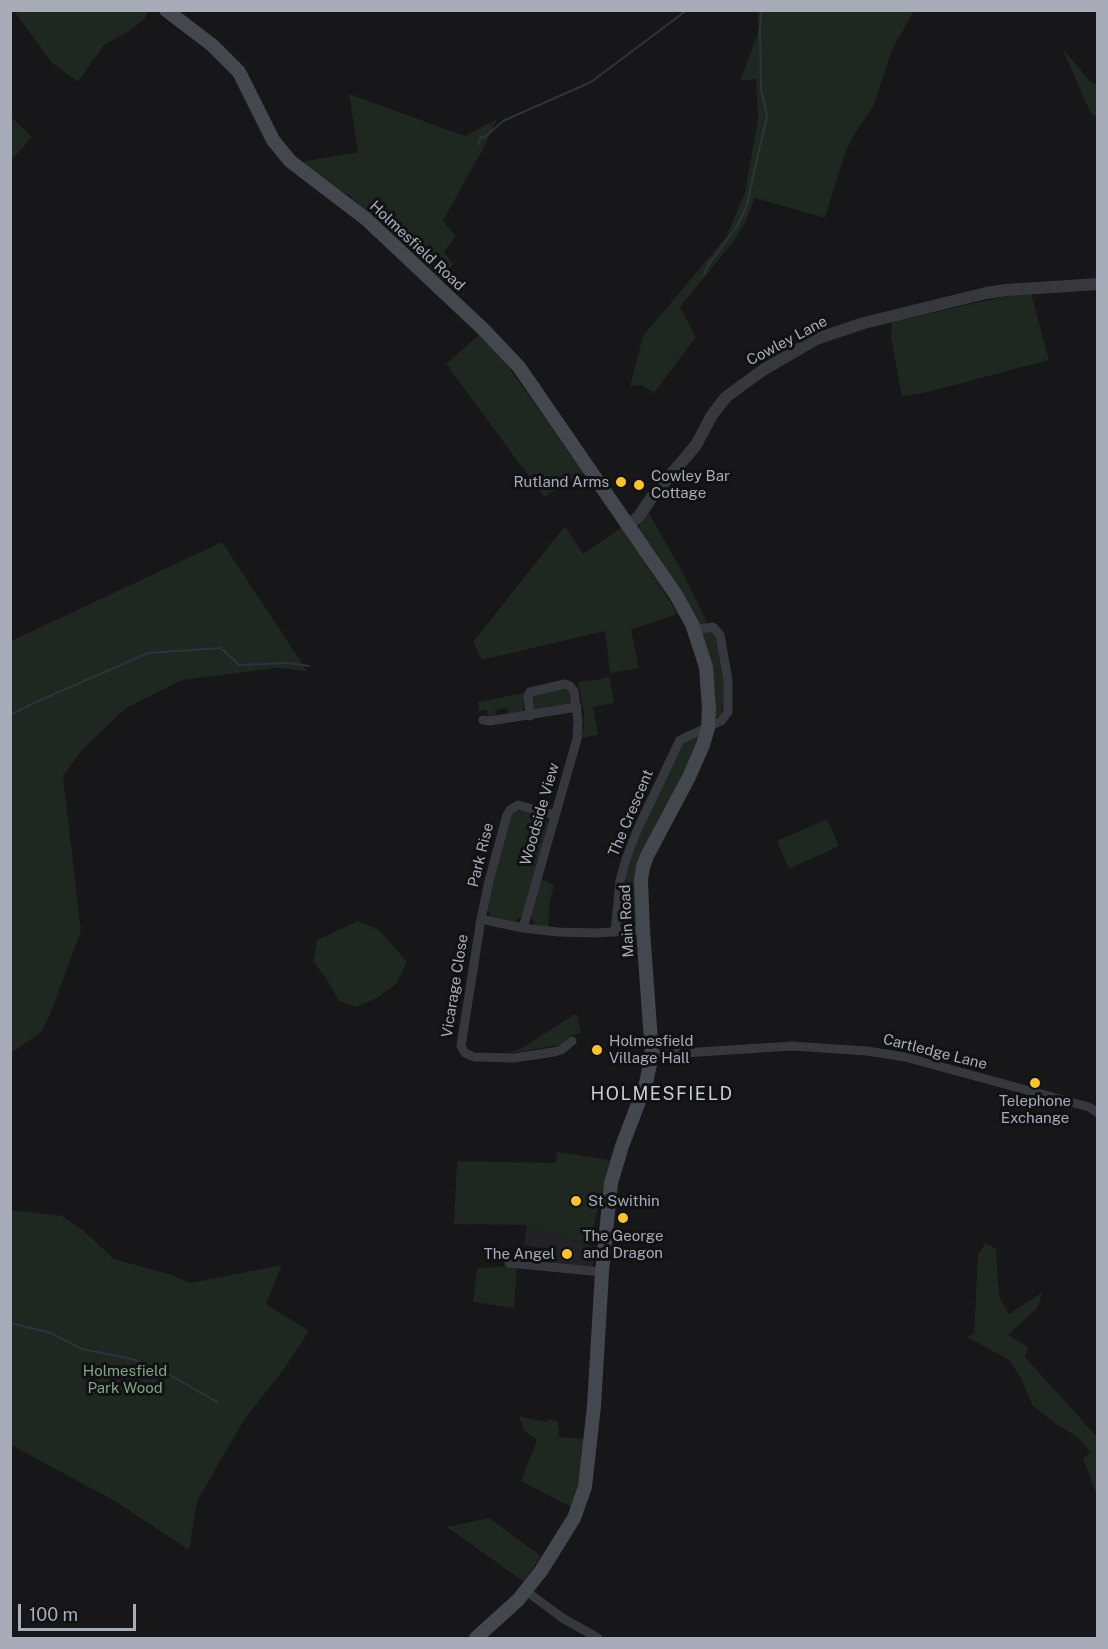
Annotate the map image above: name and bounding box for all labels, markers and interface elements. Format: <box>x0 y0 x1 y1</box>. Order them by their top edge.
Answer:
street label: Holmesfield Road <box>366 197 468 295</box>
street label: Cowley Lane <box>744 312 830 370</box>
place label: Cowley Bar Cottage <box>651 467 730 502</box>
place label: Rutland Arms <box>513 473 609 491</box>
marker: Rutland Arms <box>614 475 628 489</box>
marker: Cowley Bar Cottage <box>632 478 646 492</box>
street label: Woodside View <box>517 761 563 867</box>
street label: The Crescent <box>605 767 657 859</box>
street label: Park Rise <box>464 821 498 889</box>
street label: Main Road <box>616 884 638 958</box>
street label: Vicarage Close <box>438 933 472 1039</box>
street label: Cartledge Lane <box>881 1030 989 1074</box>
place label: Holmesfield Village Hall <box>609 1032 693 1067</box>
marker: Holmesfield Village Hall <box>590 1043 604 1057</box>
marker: Telephone Exchange <box>1028 1076 1042 1090</box>
district label: HOLMESFIELD <box>590 1083 734 1105</box>
place label: Telephone Exchange <box>999 1092 1071 1127</box>
place label: St Swithin <box>588 1192 660 1210</box>
marker: St Swithin <box>569 1194 583 1208</box>
marker: The George and Dragon <box>616 1211 630 1225</box>
place label: The George and Dragon <box>583 1227 663 1262</box>
place label: The Angel <box>484 1245 555 1263</box>
marker: The Angel <box>560 1247 574 1261</box>
park label: Holmesfield Park Wood <box>83 1362 167 1397</box>
scale bar <box>21 1592 140 1630</box>
text: 100 m <box>29 1604 78 1625</box>

